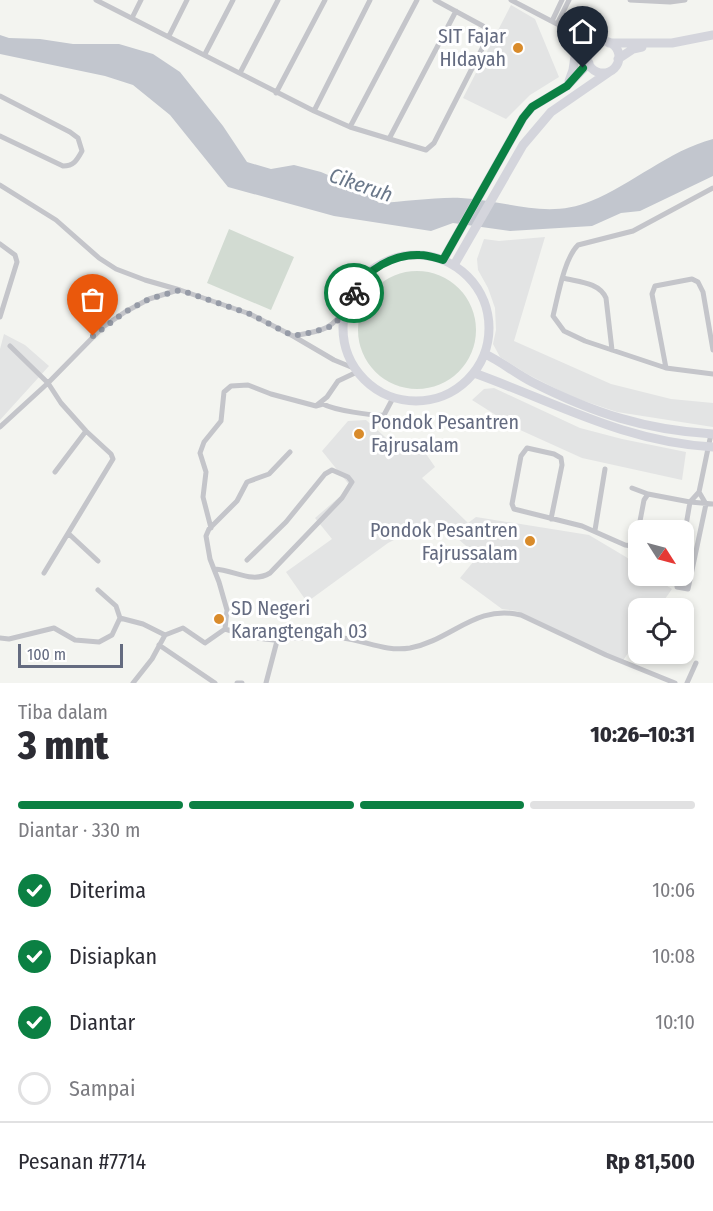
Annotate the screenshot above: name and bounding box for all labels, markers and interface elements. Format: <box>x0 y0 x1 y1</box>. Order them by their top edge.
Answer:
pin <box>557 6 608 68</box>
icon: home <box>566 15 599 48</box>
place label: SIT Fajar HIdayah <box>438 24 506 71</box>
marker: SIT Fajar HIdayah <box>511 41 525 55</box>
water label: Cikeruh <box>326 162 396 208</box>
courier <box>324 263 384 323</box>
pin <box>67 274 118 336</box>
icon: bike <box>338 277 371 310</box>
icon: bag <box>76 283 109 316</box>
place label: Pondok Pesantren Fajrusalam <box>371 410 519 457</box>
marker: Pondok Pesantren Fajrusalam <box>352 427 366 441</box>
place label: Pondok Pesantren Fajrussalam <box>370 518 518 565</box>
north arrow <box>628 520 694 586</box>
map controls <box>628 520 694 664</box>
marker: Pondok Pesantren Fajrussalam <box>523 534 537 548</box>
place label: SD Negeri Karangtengah 03 <box>231 596 367 643</box>
button: locate <box>628 598 694 664</box>
marker: SD Negeri Karangtengah 03 <box>212 612 226 626</box>
scale bar <box>18 641 123 668</box>
text: 100 m <box>27 645 66 664</box>
text: Tiba dalam <box>18 700 108 724</box>
text: 10:26–10:31 <box>590 721 695 748</box>
text: 3 mnt <box>18 723 109 769</box>
text: Diantar · 330 m <box>18 818 140 842</box>
icon: check <box>18 874 51 907</box>
text: Diterima <box>69 877 146 904</box>
text: 10:06 <box>652 878 695 902</box>
icon: check <box>18 940 51 973</box>
text: Disiapkan <box>69 943 157 970</box>
text: 10:08 <box>652 944 695 968</box>
icon: check <box>18 1006 51 1039</box>
text: Diantar <box>69 1009 135 1036</box>
text: 10:10 <box>655 1010 695 1034</box>
text: Sampai <box>69 1075 135 1102</box>
text: Pesanan #7714 <box>18 1148 146 1175</box>
text: Rp 81,500 <box>606 1148 695 1175</box>

